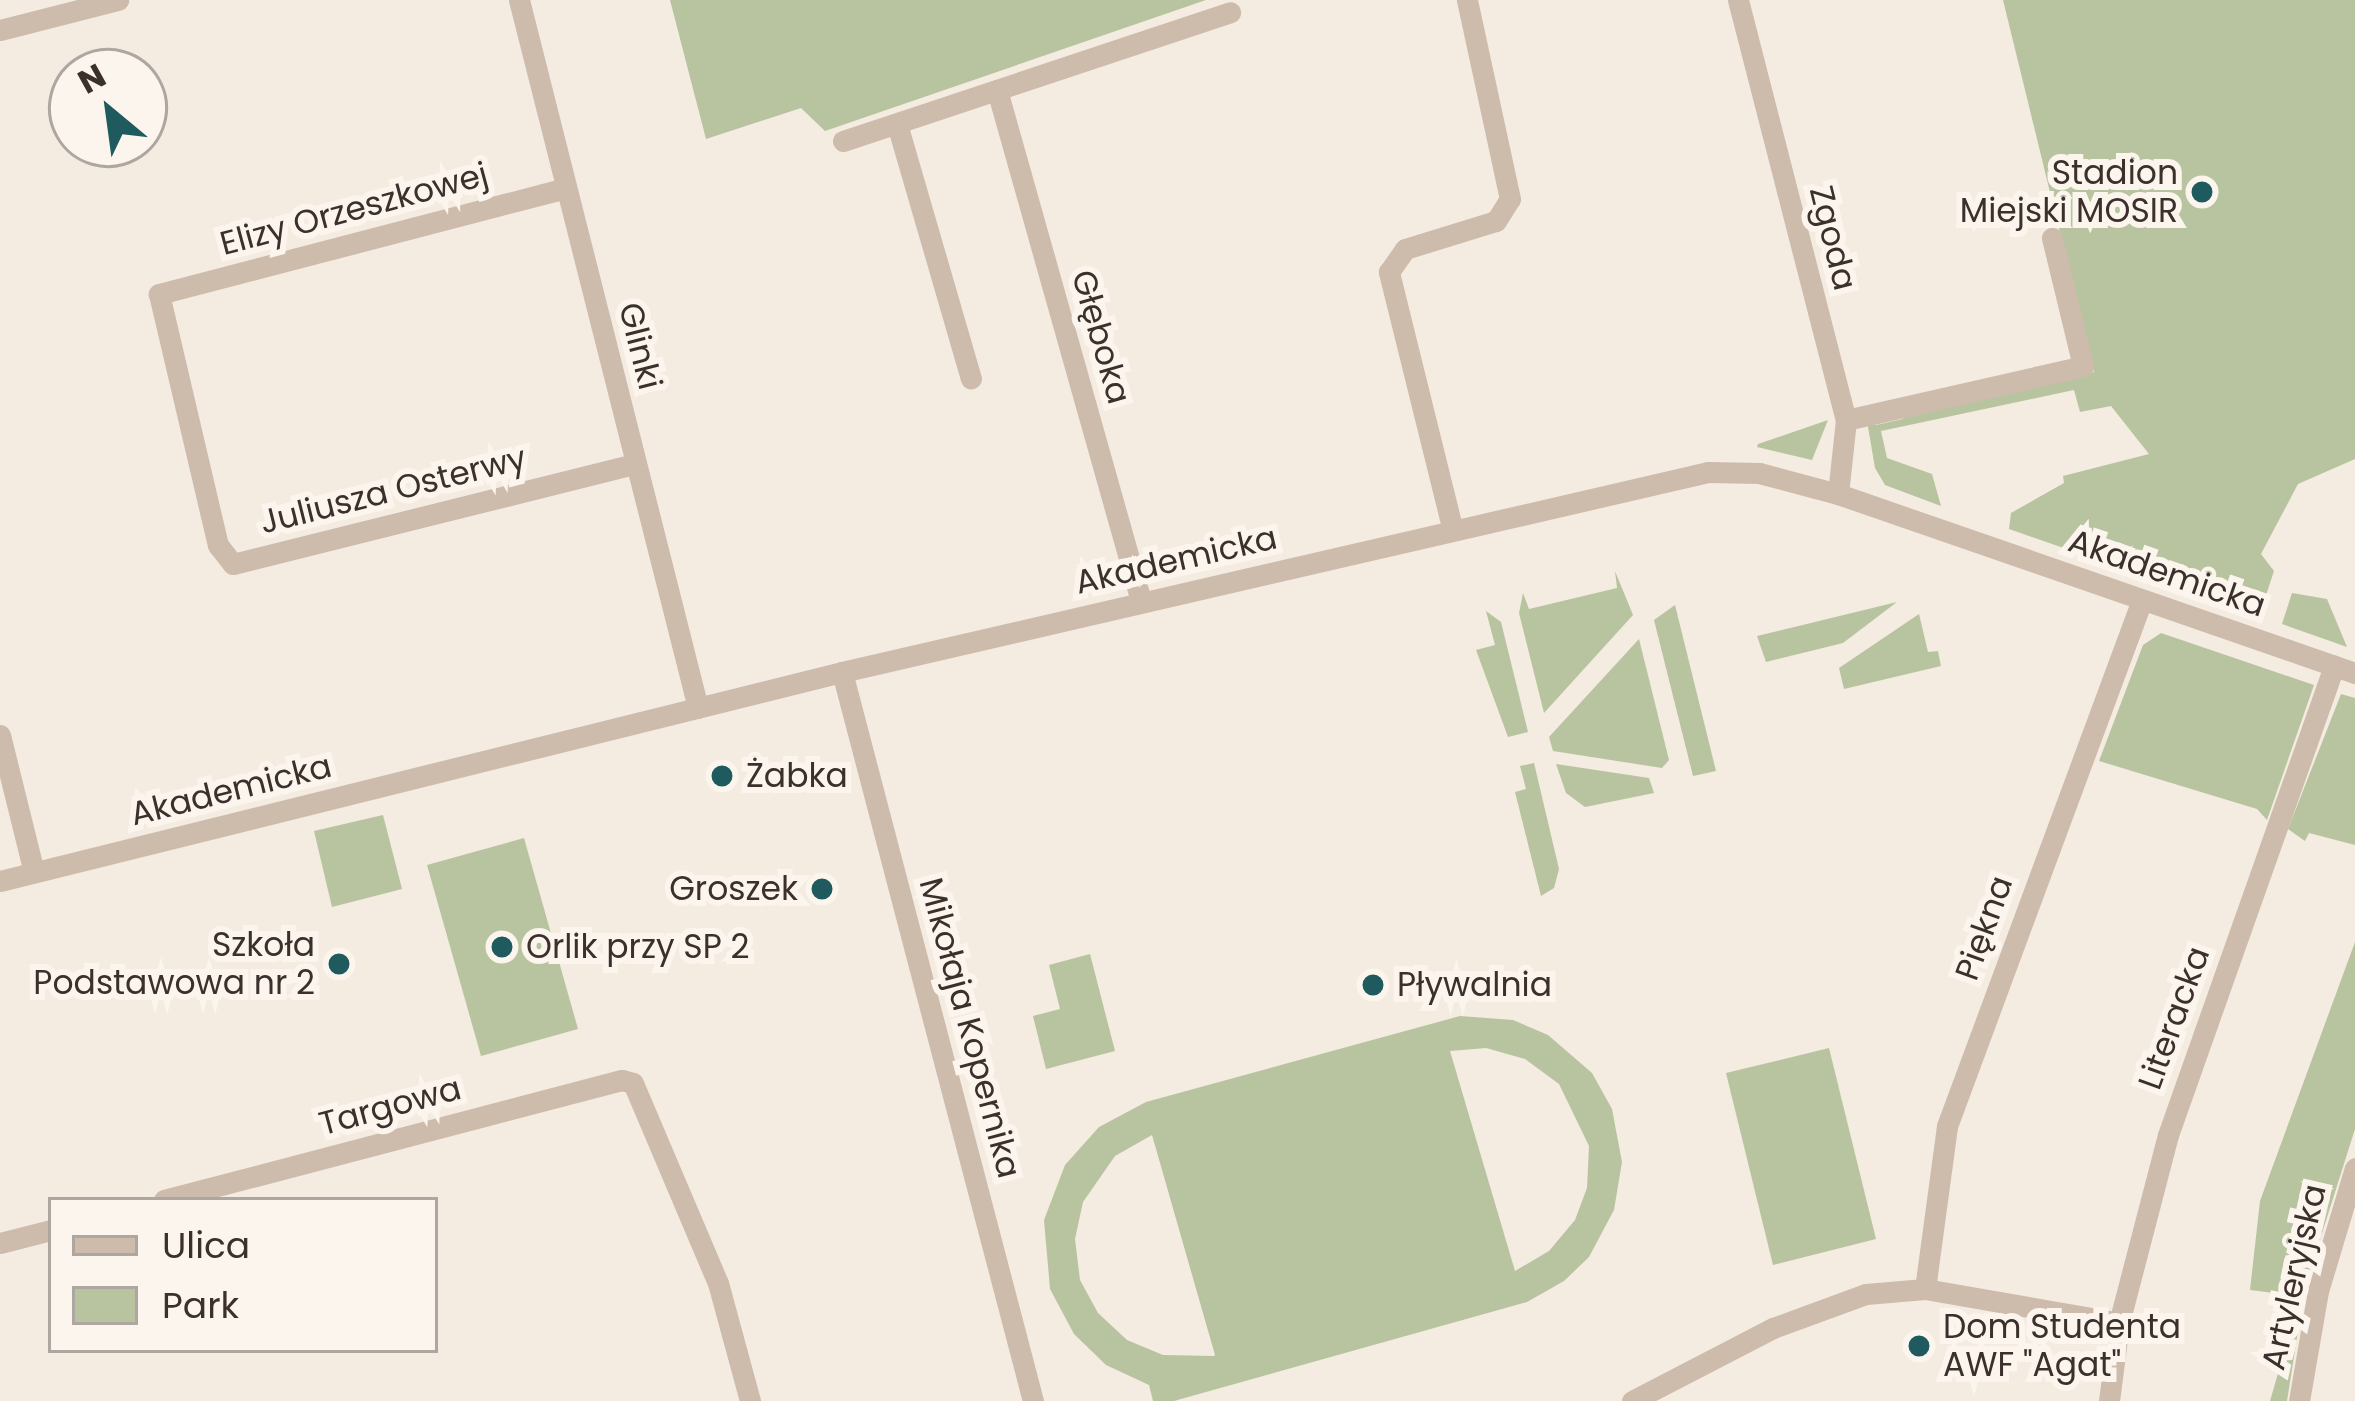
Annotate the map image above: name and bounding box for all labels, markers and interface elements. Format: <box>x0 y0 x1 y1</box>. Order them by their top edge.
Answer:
north arrow <box>48 48 168 168</box>
text: N <box>70 52 114 105</box>
place label: Stadion Miejski MOSIR <box>1960 153 2178 231</box>
street label: Elizy Orzeszkowej <box>216 154 492 264</box>
marker: Stadion Miejski MOSIR <box>2189 179 2215 205</box>
street label: Zgoda <box>1801 182 1865 294</box>
street label: Głęboka <box>1063 266 1139 408</box>
street label: Glinki <box>610 298 670 394</box>
street label: Juliusza Osterwy <box>256 438 530 542</box>
street label: Akademicka <box>1071 518 1281 602</box>
street label: Akademicka <box>2063 521 2271 625</box>
street label: Akademicka <box>126 746 336 834</box>
place label: Żabka <box>746 756 848 796</box>
marker: Żabka <box>709 763 735 789</box>
place label: Groszek <box>669 869 798 909</box>
street label: Piękna <box>1947 870 2021 986</box>
street label: Mikołaja Kopernika <box>911 874 1029 1182</box>
marker: Groszek <box>809 876 835 902</box>
place label: Szkoła Podstawowa nr 2 <box>33 925 315 1003</box>
place label: Orlik przy SP 2 <box>526 927 750 967</box>
marker: Orlik przy SP 2 <box>489 934 515 960</box>
street label: Literacka <box>2130 941 2218 1095</box>
marker: Szkoła Podstawowa nr 2 <box>326 951 352 977</box>
place label: Pływalnia <box>1397 965 1552 1005</box>
marker: Pływalnia <box>1360 972 1386 998</box>
street label: Targowa <box>315 1068 465 1144</box>
street label: Artyleryjska <box>2253 1180 2335 1374</box>
legend <box>48 1197 438 1353</box>
text: Ulica <box>162 1220 250 1271</box>
text: Park <box>162 1280 239 1331</box>
place label: Dom Studenta AWF "Agat" <box>1943 1307 2181 1385</box>
marker: Dom Studenta AWF "Agat" <box>1906 1333 1932 1359</box>

